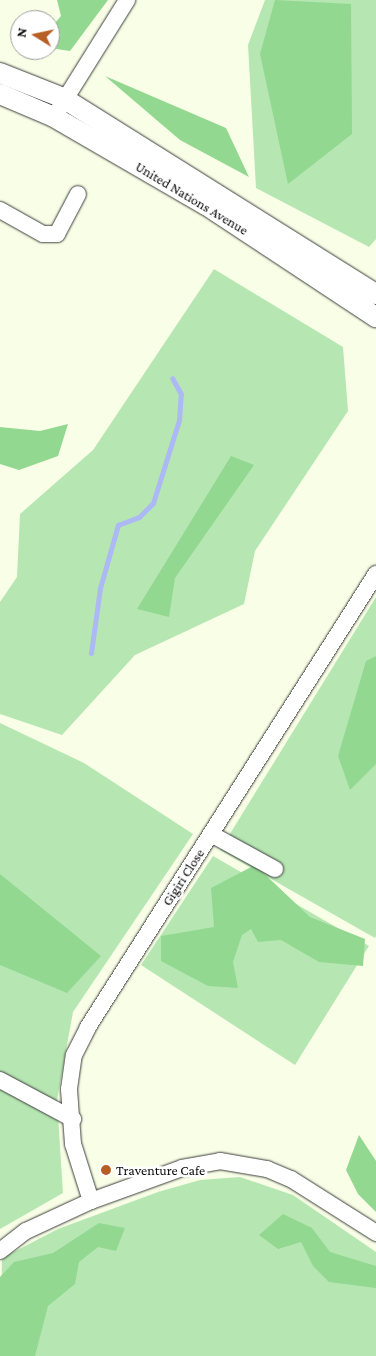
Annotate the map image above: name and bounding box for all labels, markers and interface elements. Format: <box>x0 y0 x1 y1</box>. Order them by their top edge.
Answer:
north arrow <box>10 10 60 60</box>
text: N <box>13 26 30 39</box>
street label: United Nations Avenue <box>133 158 251 238</box>
street label: Gigiri Close <box>158 845 208 909</box>
place label: Traventure Cafe <box>116 1162 205 1178</box>
marker: Traventure Cafe <box>100 1164 112 1176</box>

